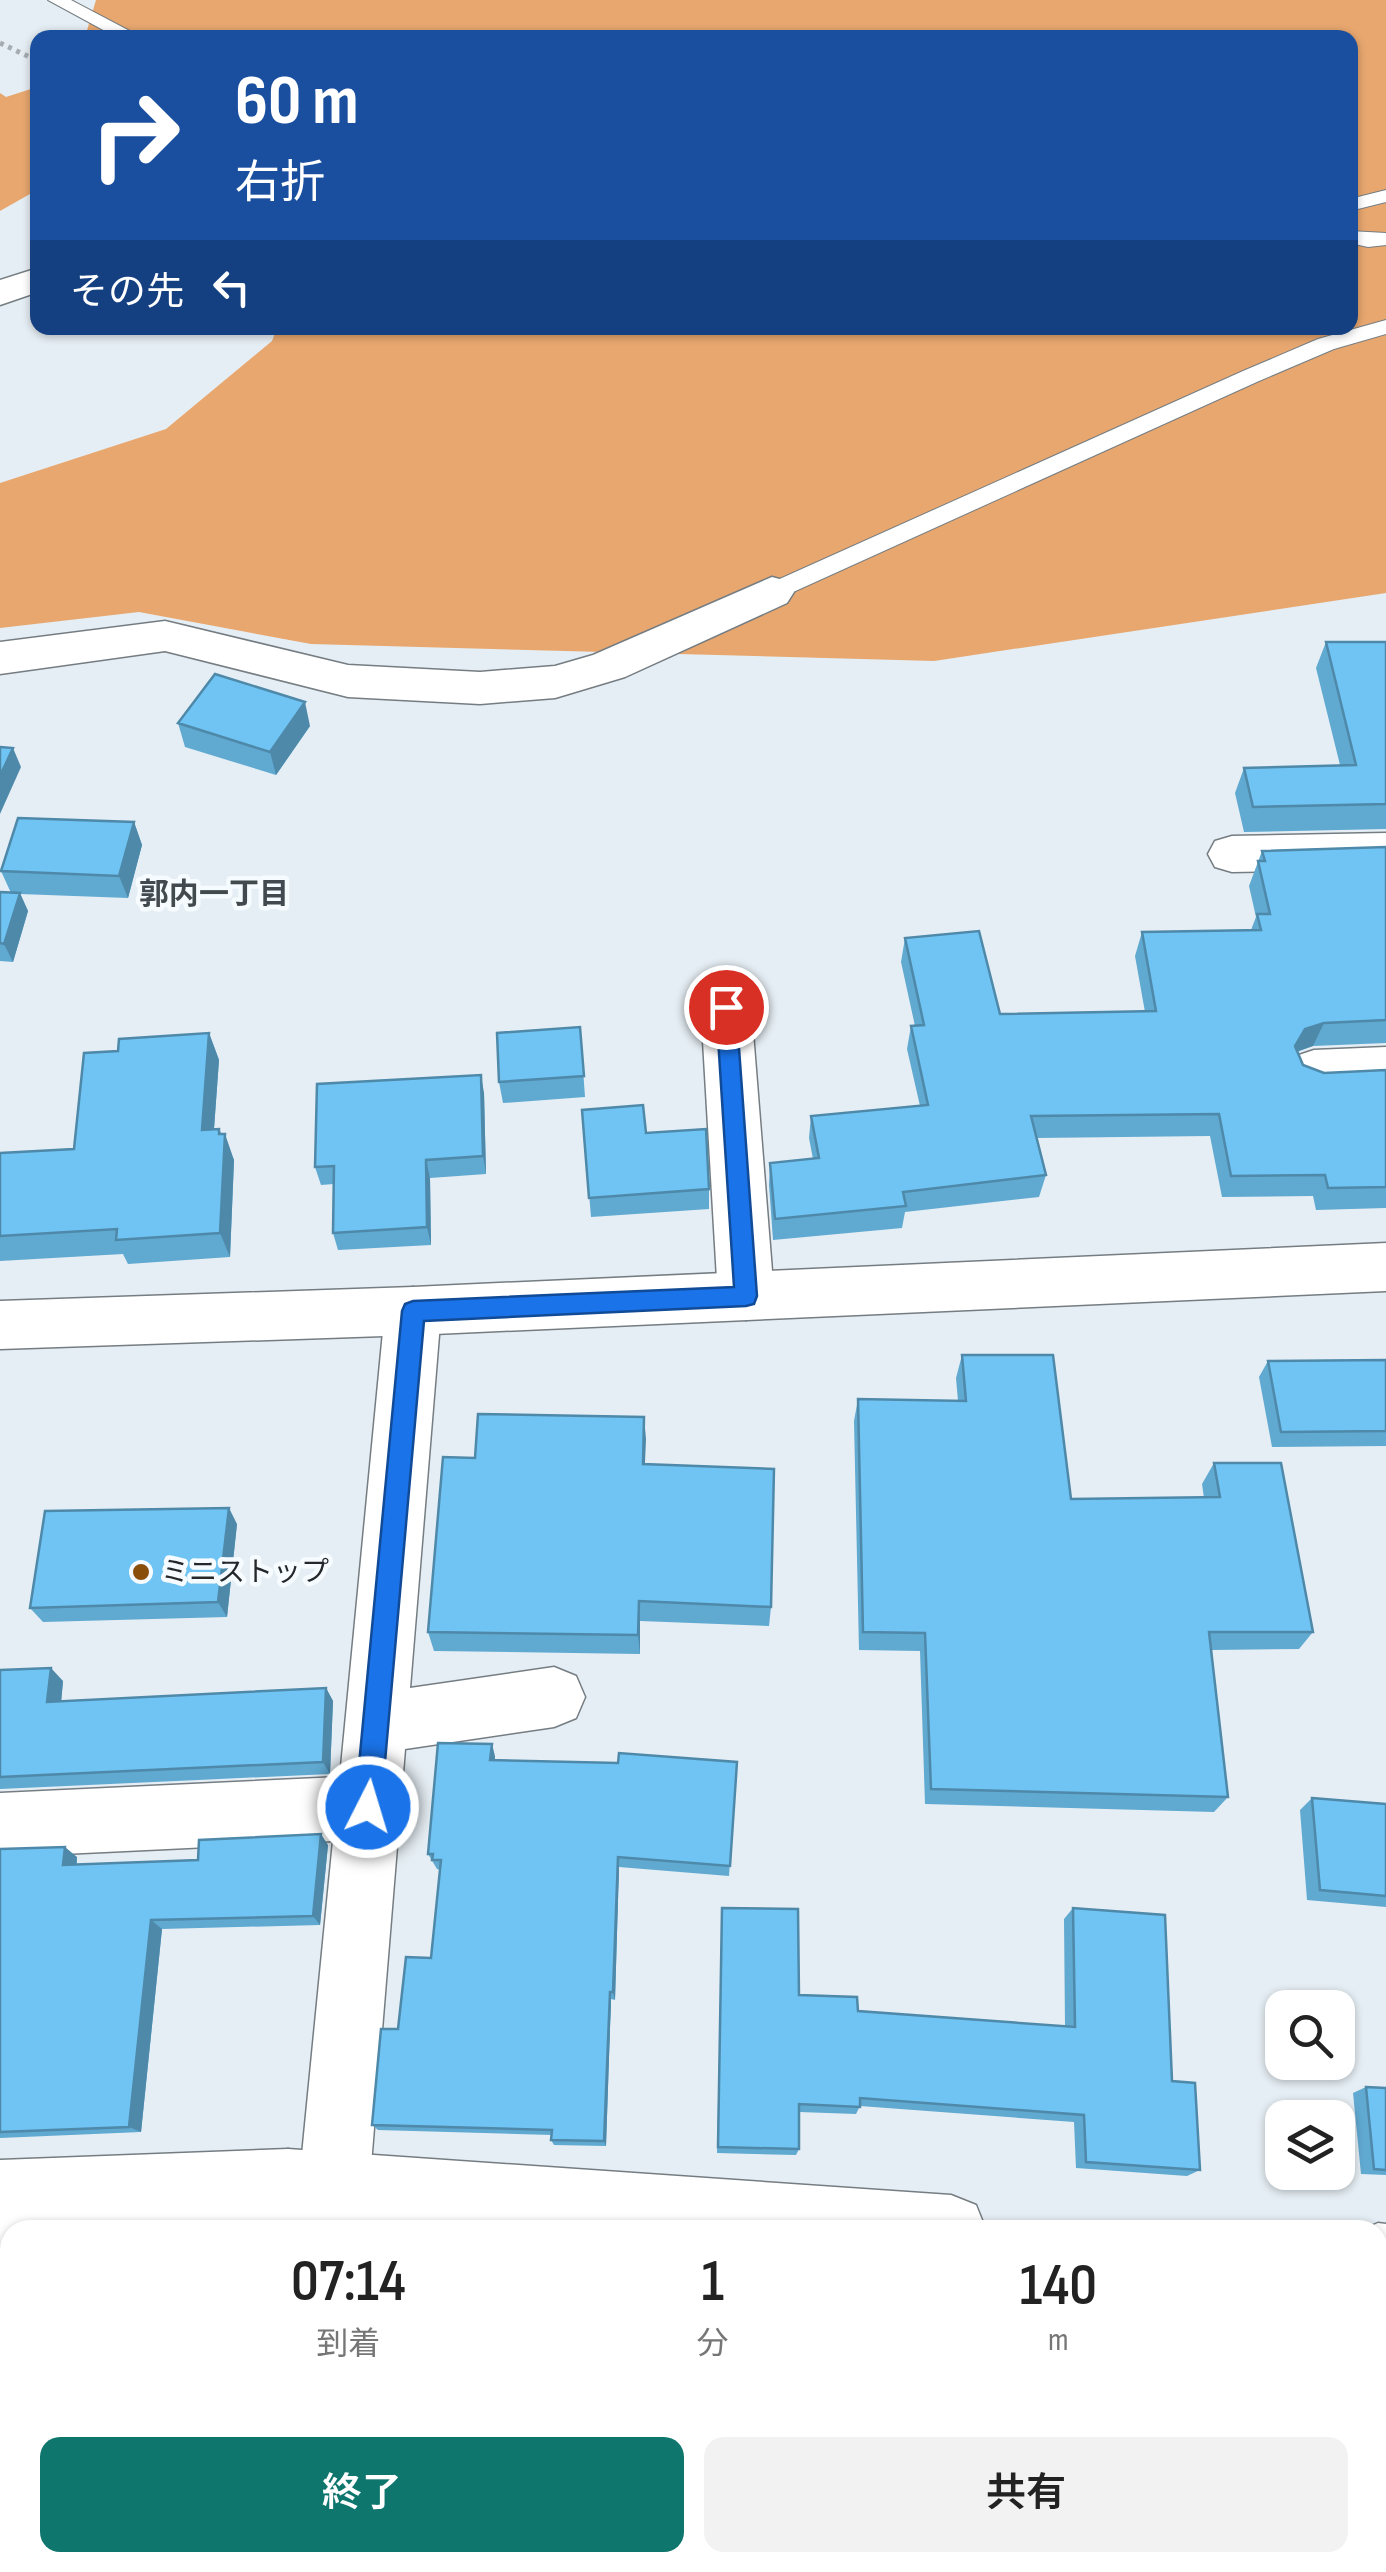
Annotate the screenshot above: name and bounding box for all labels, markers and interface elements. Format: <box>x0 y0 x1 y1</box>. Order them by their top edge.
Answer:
text: 60 m <box>235 60 359 144</box>
icon: right <box>70 70 200 200</box>
text: 右折 <box>235 156 325 211</box>
icon: left <box>204 260 259 315</box>
text: その先 <box>70 270 184 315</box>
district label: 郭内一丁目 <box>139 877 289 913</box>
pin <box>684 965 769 1050</box>
icon: arrive <box>699 980 754 1035</box>
place label: ミニストップ <box>161 1556 329 1589</box>
marker: ミニストップ <box>130 1561 152 1583</box>
position arrow <box>316 1755 420 1859</box>
map controls <box>1265 1990 1355 2190</box>
button: search <box>1265 1990 1355 2080</box>
button: layers <box>1265 2100 1355 2190</box>
text: 07:14 <box>291 2246 406 2318</box>
text: 1 <box>701 2246 724 2318</box>
text: 140 <box>1020 2250 1097 2322</box>
text: m <box>1048 2321 1069 2360</box>
text: 到着 <box>316 2325 380 2364</box>
text: 分 <box>697 2325 729 2364</box>
button: 終了 <box>40 2437 684 2552</box>
button: 共有 <box>704 2437 1348 2552</box>

